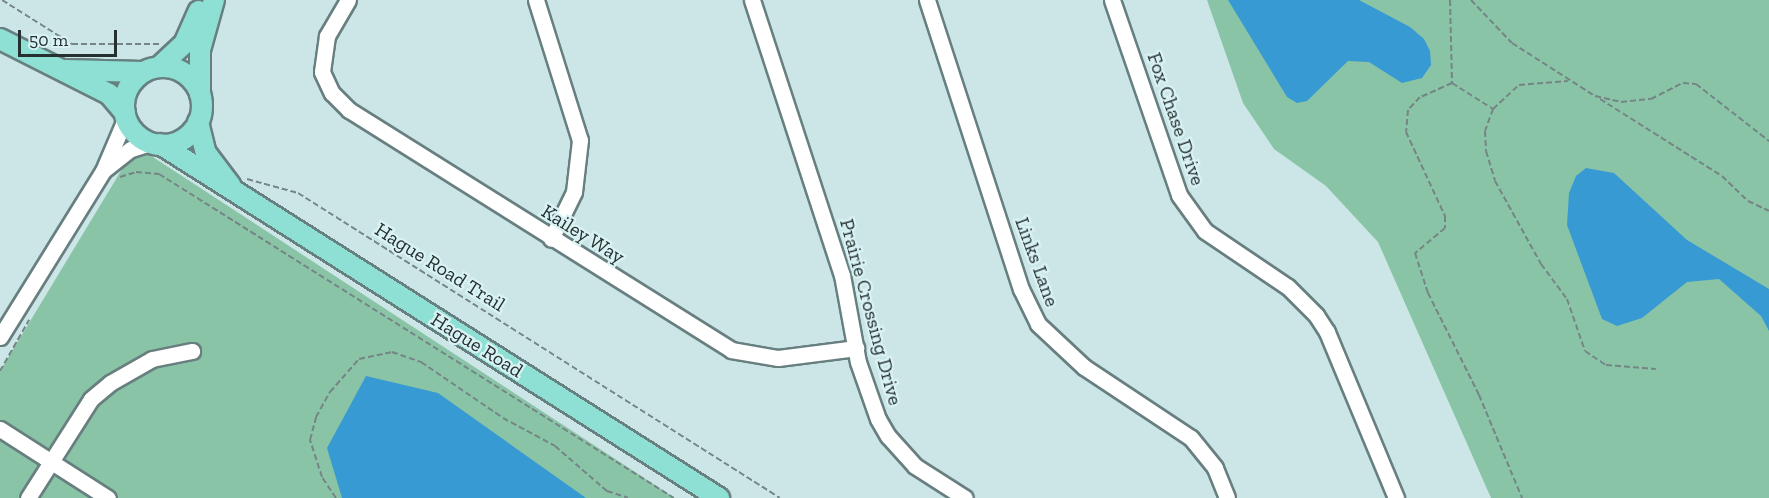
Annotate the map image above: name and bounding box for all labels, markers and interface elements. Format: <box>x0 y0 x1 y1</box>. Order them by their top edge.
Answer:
scale bar <box>21 18 120 56</box>
text: 50 m <box>29 29 68 51</box>
street label: Fox Chase Drive <box>1142 49 1210 189</box>
street label: Kailey Way <box>537 199 629 269</box>
street label: Links Lane <box>1010 214 1064 310</box>
street label: Prairie Crossing Drive <box>835 216 907 408</box>
street label: Hague Road Trail <box>370 217 510 317</box>
street label: Hague Road <box>427 307 527 383</box>

